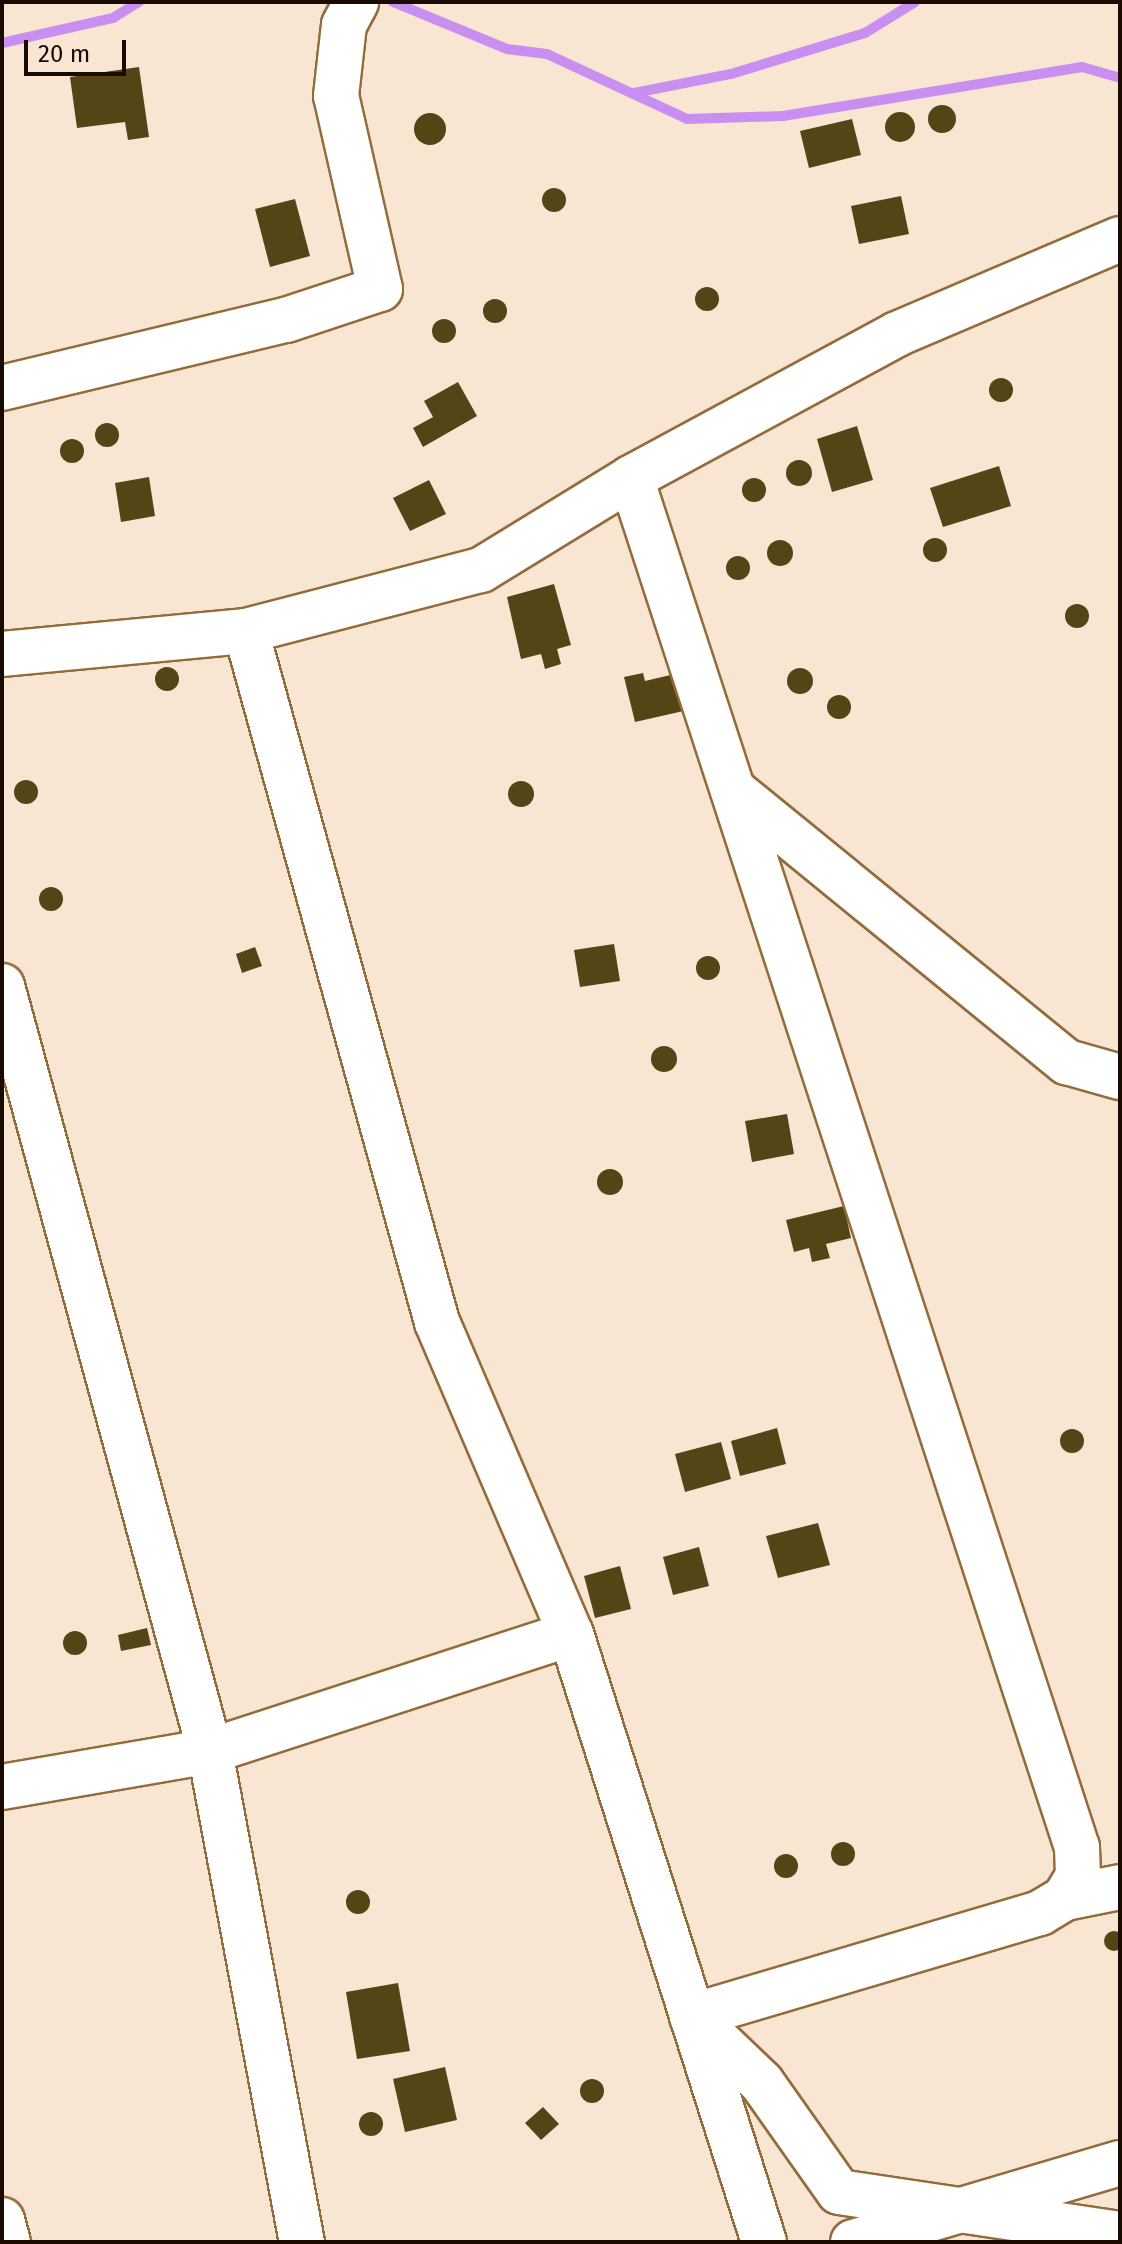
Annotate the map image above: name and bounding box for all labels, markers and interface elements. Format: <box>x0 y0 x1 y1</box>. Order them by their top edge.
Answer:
scale bar <box>28 24 130 74</box>
text: 20 m <box>38 40 90 68</box>

